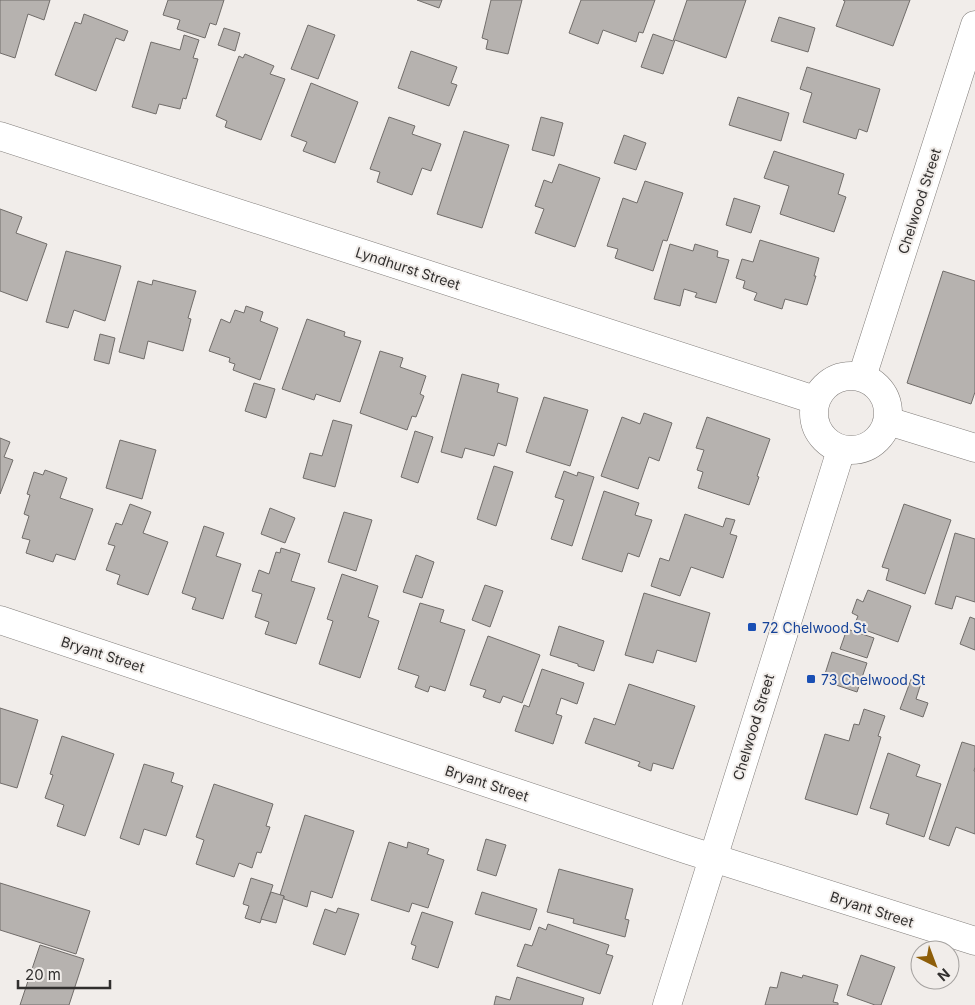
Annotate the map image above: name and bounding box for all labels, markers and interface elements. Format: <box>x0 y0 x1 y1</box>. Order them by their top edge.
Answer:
street label: Chelwood Street <box>894 146 944 256</box>
street label: Lyndhurst Street <box>354 243 463 293</box>
place label: 72 Chelwood St <box>762 619 867 636</box>
marker: 72 Chelwood St <box>746 621 758 633</box>
street label: Bryant Street <box>59 633 147 676</box>
street label: Chelwood Street <box>729 671 777 782</box>
place label: 73 Chelwood St <box>821 671 926 688</box>
marker: 73 Chelwood St <box>805 673 817 685</box>
street label: Bryant Street <box>443 762 531 805</box>
street label: Bryant Street <box>828 888 916 931</box>
north arrow <box>910 940 960 990</box>
scale bar <box>18 958 110 990</box>
text: 20 m <box>25 965 61 984</box>
text: N <box>934 965 954 985</box>

